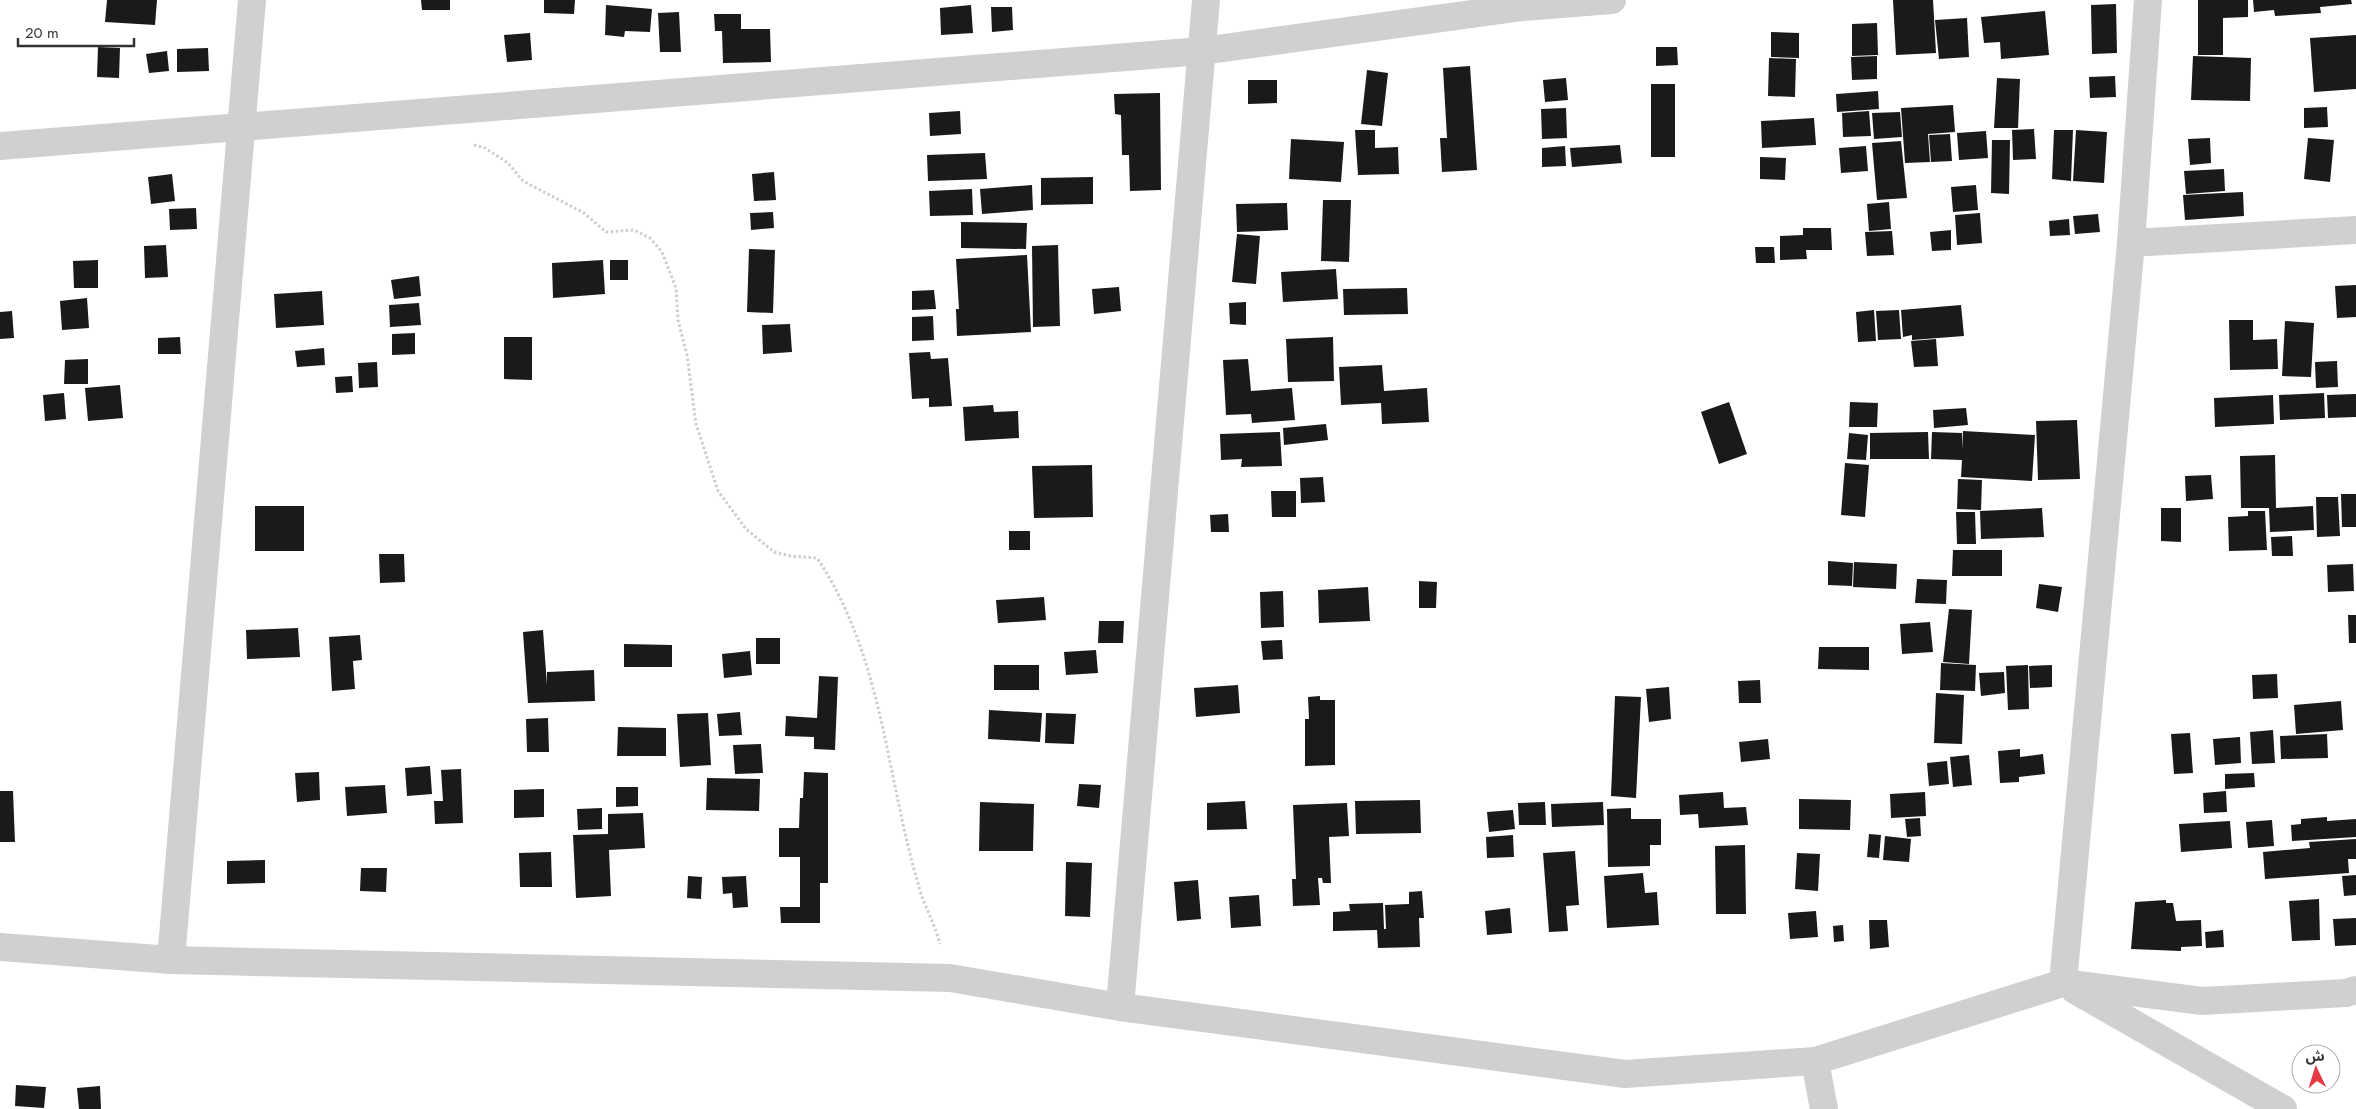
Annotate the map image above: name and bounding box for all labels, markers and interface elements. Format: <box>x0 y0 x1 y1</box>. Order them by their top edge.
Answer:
scale bar <box>18 15 134 47</box>
text: 20 m <box>25 22 59 44</box>
north arrow <box>2291 1044 2341 1094</box>
text: ش <box>2305 1045 2325 1067</box>

